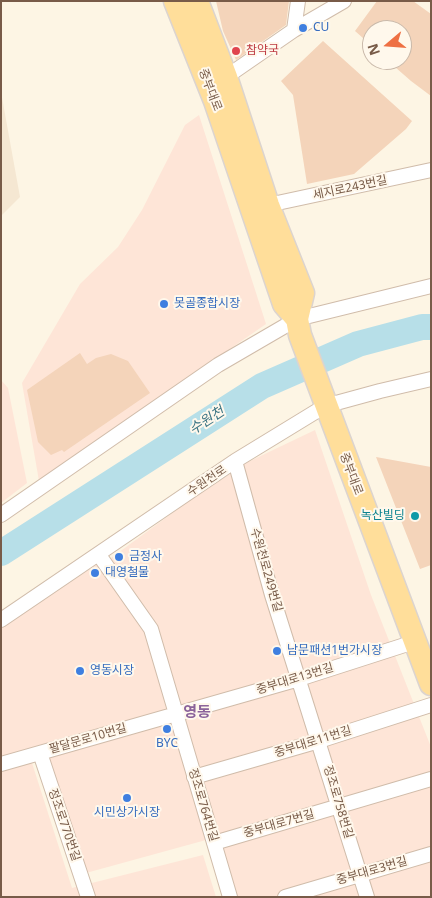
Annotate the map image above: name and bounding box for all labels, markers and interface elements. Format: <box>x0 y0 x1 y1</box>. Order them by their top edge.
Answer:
north arrow <box>362 20 412 70</box>
place label: CU <box>313 21 329 35</box>
marker: CU <box>297 22 309 34</box>
text: N <box>362 41 384 58</box>
place label: 참약국 <box>246 44 279 58</box>
marker: 참약국 <box>230 45 242 57</box>
street label: 중부대로 <box>195 67 225 113</box>
street label: 세지로243번길 <box>311 173 389 203</box>
place label: 못골종합시장 <box>174 297 240 311</box>
marker: 못골종합시장 <box>158 298 170 310</box>
water label: 수원천 <box>186 403 228 439</box>
street label: 중부대로 <box>336 451 366 497</box>
street label: 수원천로 <box>185 463 229 499</box>
place label: 녹산빌딩 <box>361 509 405 523</box>
marker: 녹산빌딩 <box>409 510 421 522</box>
street label: 수원천로249번길 <box>247 526 285 614</box>
place label: 금정사 <box>129 550 162 564</box>
marker: 금정사 <box>113 551 125 563</box>
place label: 대영철물 <box>105 566 149 580</box>
marker: 대영철물 <box>89 567 101 579</box>
place label: 남문패션1번가시장 <box>287 644 382 658</box>
marker: 남문패션1번가시장 <box>271 645 283 657</box>
street label: 중부대로13번길 <box>255 660 335 698</box>
place label: 영동시장 <box>90 664 134 678</box>
marker: 영동시장 <box>74 665 86 677</box>
district label: 영동 <box>183 704 211 722</box>
street label: 팔달문로10번길 <box>48 721 128 757</box>
marker: BYC <box>161 723 173 735</box>
street label: 중부대로11번길 <box>273 723 353 761</box>
place label: BYC <box>156 737 178 751</box>
street label: 정조로758번길 <box>320 764 356 840</box>
street label: 정조로764번길 <box>185 767 221 843</box>
street label: 정조로770번길 <box>45 787 83 863</box>
marker: 시민상가시장 <box>121 792 133 804</box>
place label: 시민상가시장 <box>94 806 160 820</box>
street label: 중부대로7번길 <box>242 807 316 841</box>
street label: 중부대로3번길 <box>335 854 409 888</box>

